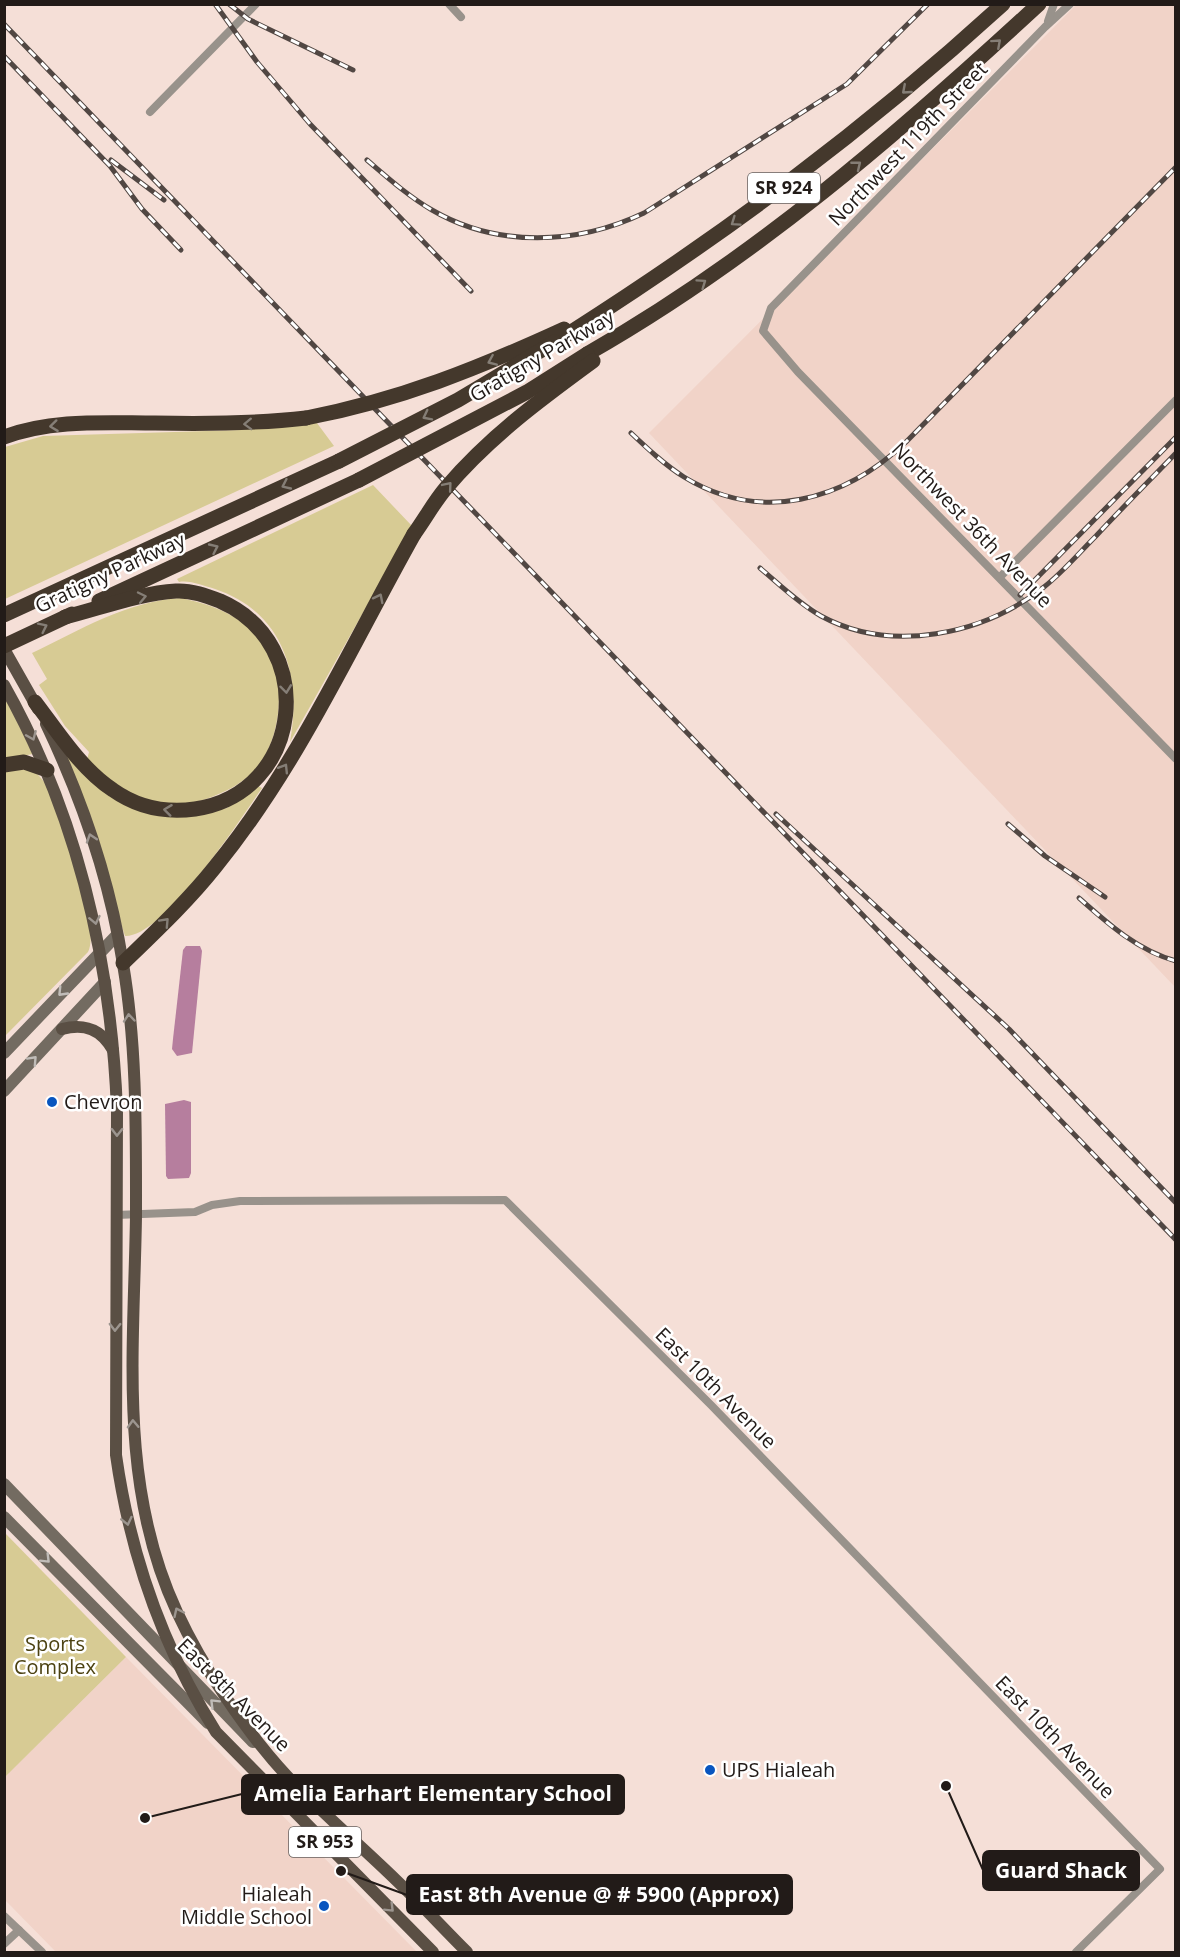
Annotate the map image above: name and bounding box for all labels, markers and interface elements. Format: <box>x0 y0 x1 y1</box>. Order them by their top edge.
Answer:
one-way arrow <box>991 39 1001 50</box>
street label: Northwest 119th Street <box>822 56 993 231</box>
one-way arrow <box>902 83 913 94</box>
one-way arrow <box>850 161 861 172</box>
road number: SR 924 <box>748 173 820 203</box>
one-way arrow <box>731 215 742 226</box>
one-way arrow <box>696 279 707 290</box>
street label: Gratigny Parkway <box>465 303 620 408</box>
one-way arrow <box>487 354 498 366</box>
one-way arrow <box>422 409 433 420</box>
one-way arrow <box>244 417 253 430</box>
one-way arrow <box>50 419 59 432</box>
street label: Northwest 36th Avenue <box>886 436 1059 613</box>
one-way arrow <box>282 478 293 490</box>
one-way arrow <box>441 482 452 493</box>
street label: Gratigny Parkway <box>30 525 190 619</box>
one-way arrow <box>207 543 218 555</box>
one-way arrow <box>137 592 147 605</box>
one-way arrow <box>372 593 383 604</box>
one-way arrow <box>37 623 48 635</box>
one-way arrow <box>279 684 292 693</box>
one-way arrow <box>25 730 37 741</box>
one-way arrow <box>276 764 288 774</box>
one-way arrow <box>163 804 173 816</box>
one-way arrow <box>86 833 98 844</box>
one-way arrow <box>88 915 101 925</box>
one-way arrow <box>158 918 169 928</box>
one-way arrow <box>58 986 69 996</box>
one-way arrow <box>123 1013 136 1022</box>
one-way arrow <box>26 1057 37 1067</box>
place label: Chevron <box>64 1088 143 1115</box>
marker: Chevron <box>45 1095 59 1109</box>
one-way arrow <box>111 1127 123 1136</box>
street label: East 10th Avenue <box>650 1321 783 1454</box>
one-way arrow <box>109 1322 121 1331</box>
one-way arrow <box>126 1419 139 1428</box>
one-way arrow <box>120 1515 133 1525</box>
one-way arrow <box>38 1551 49 1562</box>
one-way arrow <box>173 1608 185 1619</box>
park label: Sports Complex <box>14 1630 97 1680</box>
street label: East 8th Avenue <box>172 1632 297 1757</box>
street label: East 10th Avenue <box>990 1669 1121 1804</box>
one-way arrow <box>211 1700 222 1711</box>
place label: UPS Hialeah <box>722 1756 835 1783</box>
marker: UPS Hialeah <box>703 1763 717 1777</box>
callout: Amelia Earhart Elementary School <box>242 1775 624 1814</box>
text: Amelia Earhart Elementary School <box>254 1779 612 1807</box>
road number: SR 953 <box>289 1827 361 1857</box>
callout: Guard Shack <box>983 1851 1139 1890</box>
text: Guard Shack <box>995 1856 1128 1884</box>
callout: East 8th Avenue @ # 5900 (Approx) <box>407 1875 792 1914</box>
place label: Hialeah Middle School <box>181 1880 312 1930</box>
text: East 8th Avenue @ # 5900 (Approx) <box>419 1880 779 1908</box>
marker: Hialeah Middle School <box>317 1899 331 1913</box>
one-way arrow <box>383 1902 394 1912</box>

